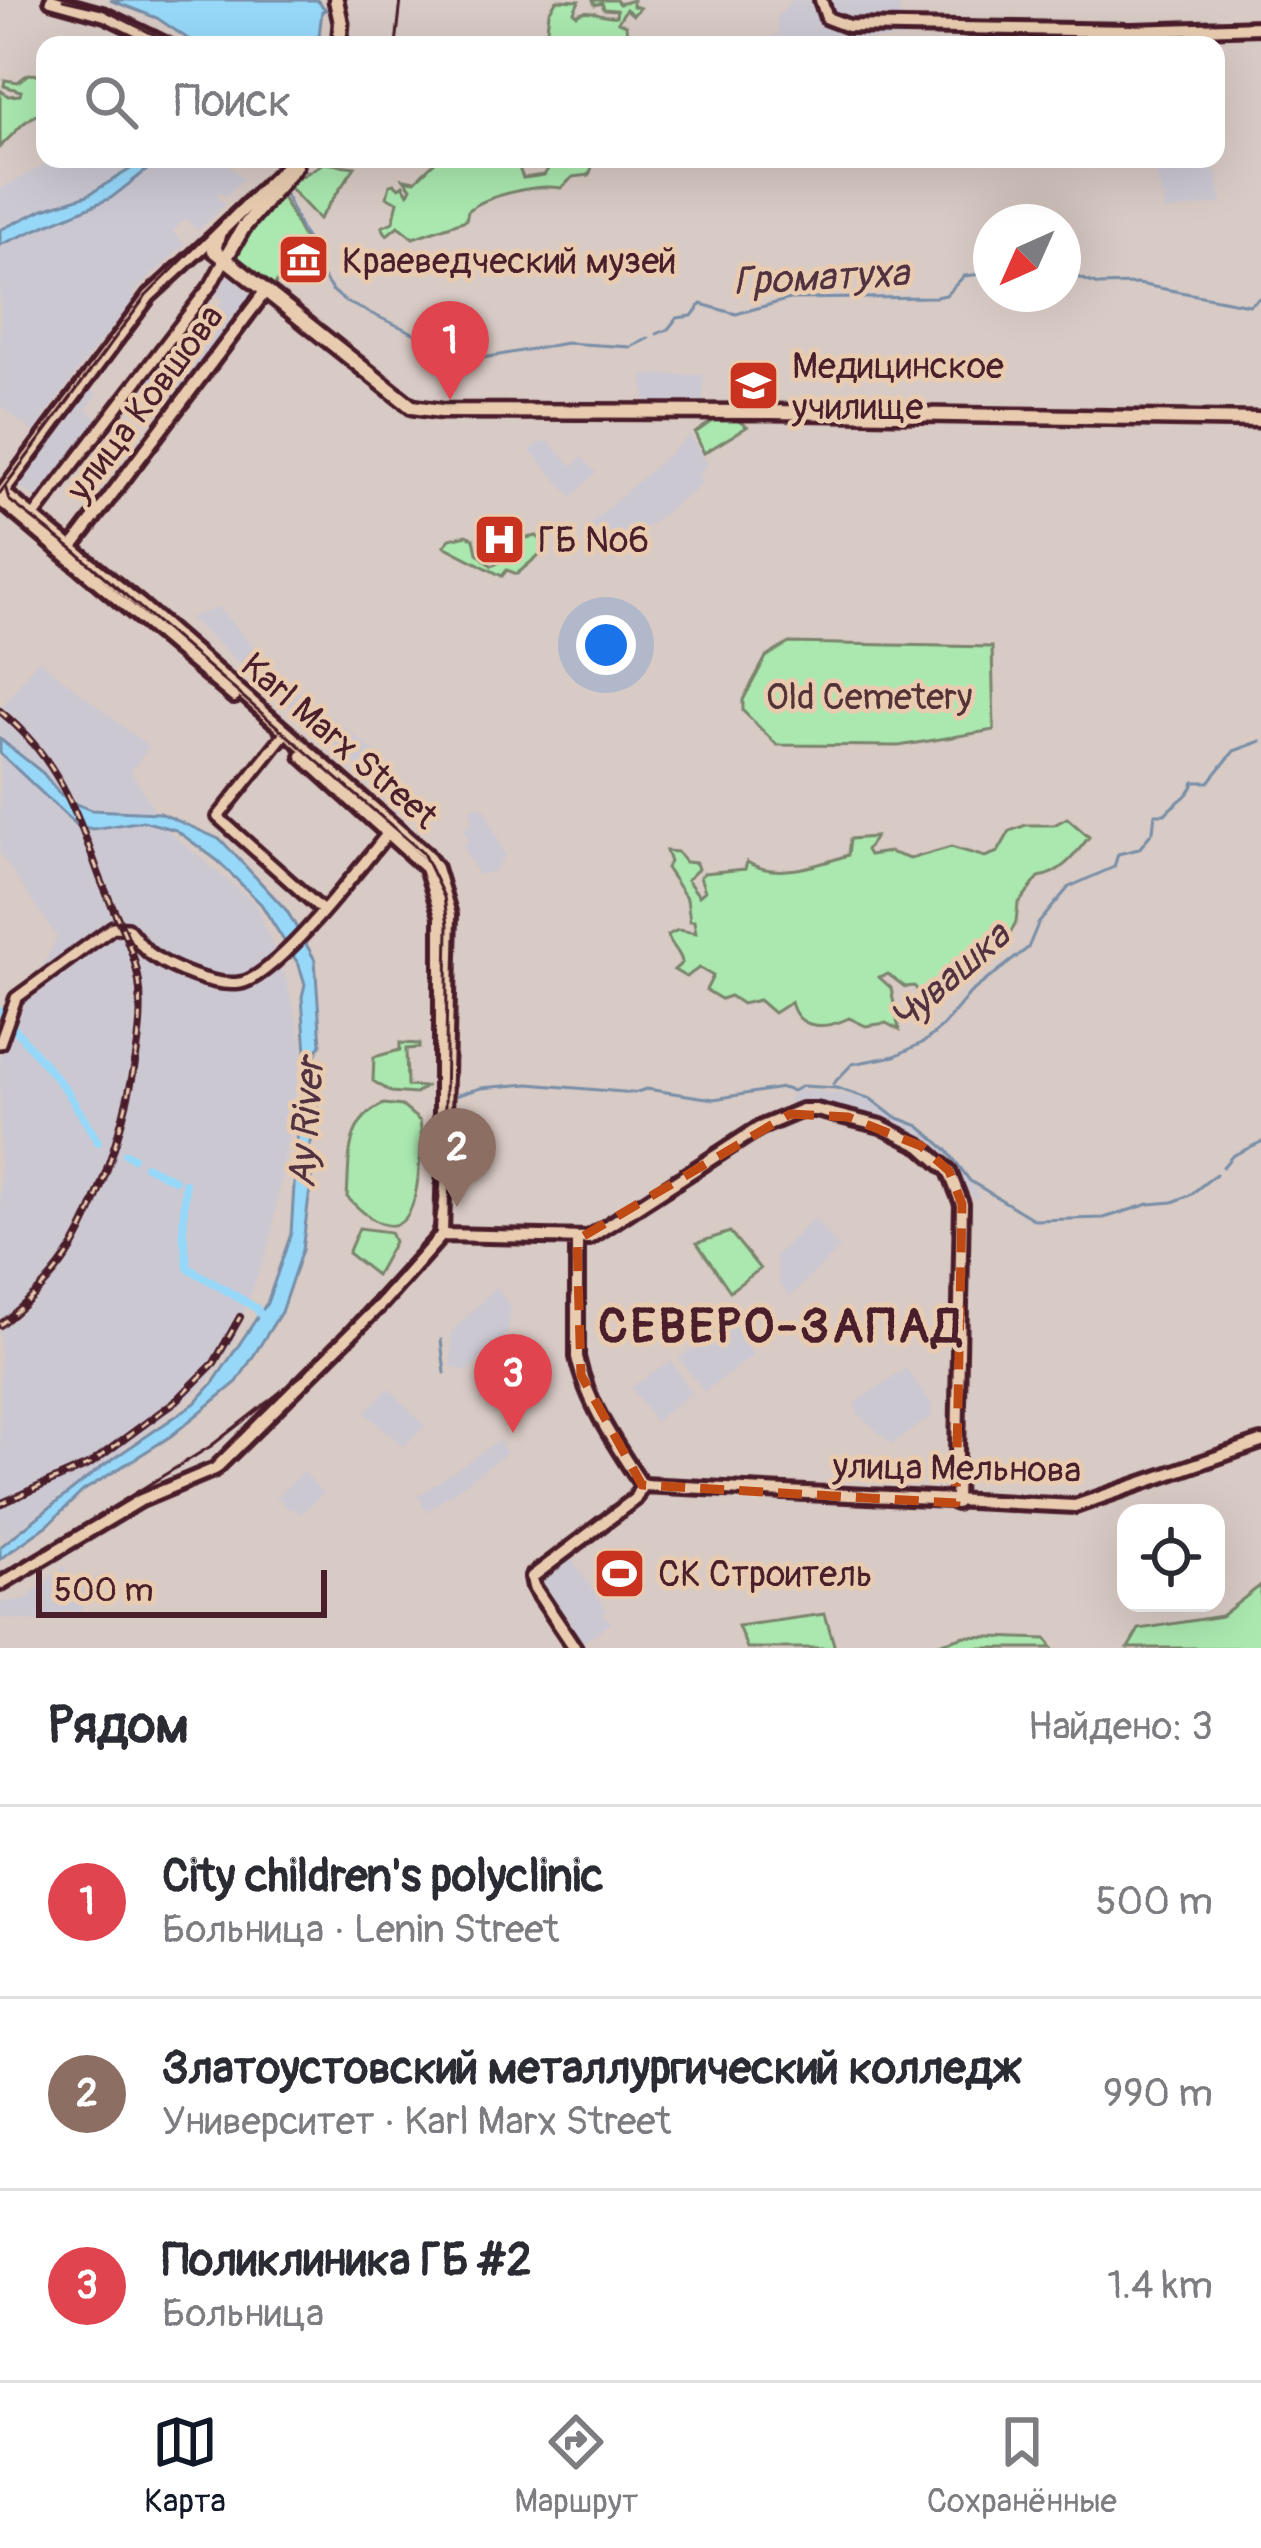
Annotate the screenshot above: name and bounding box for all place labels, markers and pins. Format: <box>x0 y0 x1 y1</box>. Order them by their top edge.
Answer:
museum icon: Краеведческий музей <box>275 232 331 288</box>
place label: Краеведческий музей <box>342 239 677 284</box>
pin: 1 <box>411 301 489 400</box>
place label: Медицинское училище <box>791 344 1004 430</box>
school or university icon: Медицинское училище <box>725 358 781 414</box>
hospital icon: ГБ №6 <box>471 511 527 567</box>
place label: ГБ №6 <box>538 518 649 563</box>
pin: 2 <box>418 1108 496 1207</box>
pin: 3 <box>474 1334 552 1433</box>
sports icon: СК Строитель <box>591 1545 647 1601</box>
place label: СК Строитель <box>658 1552 873 1597</box>

